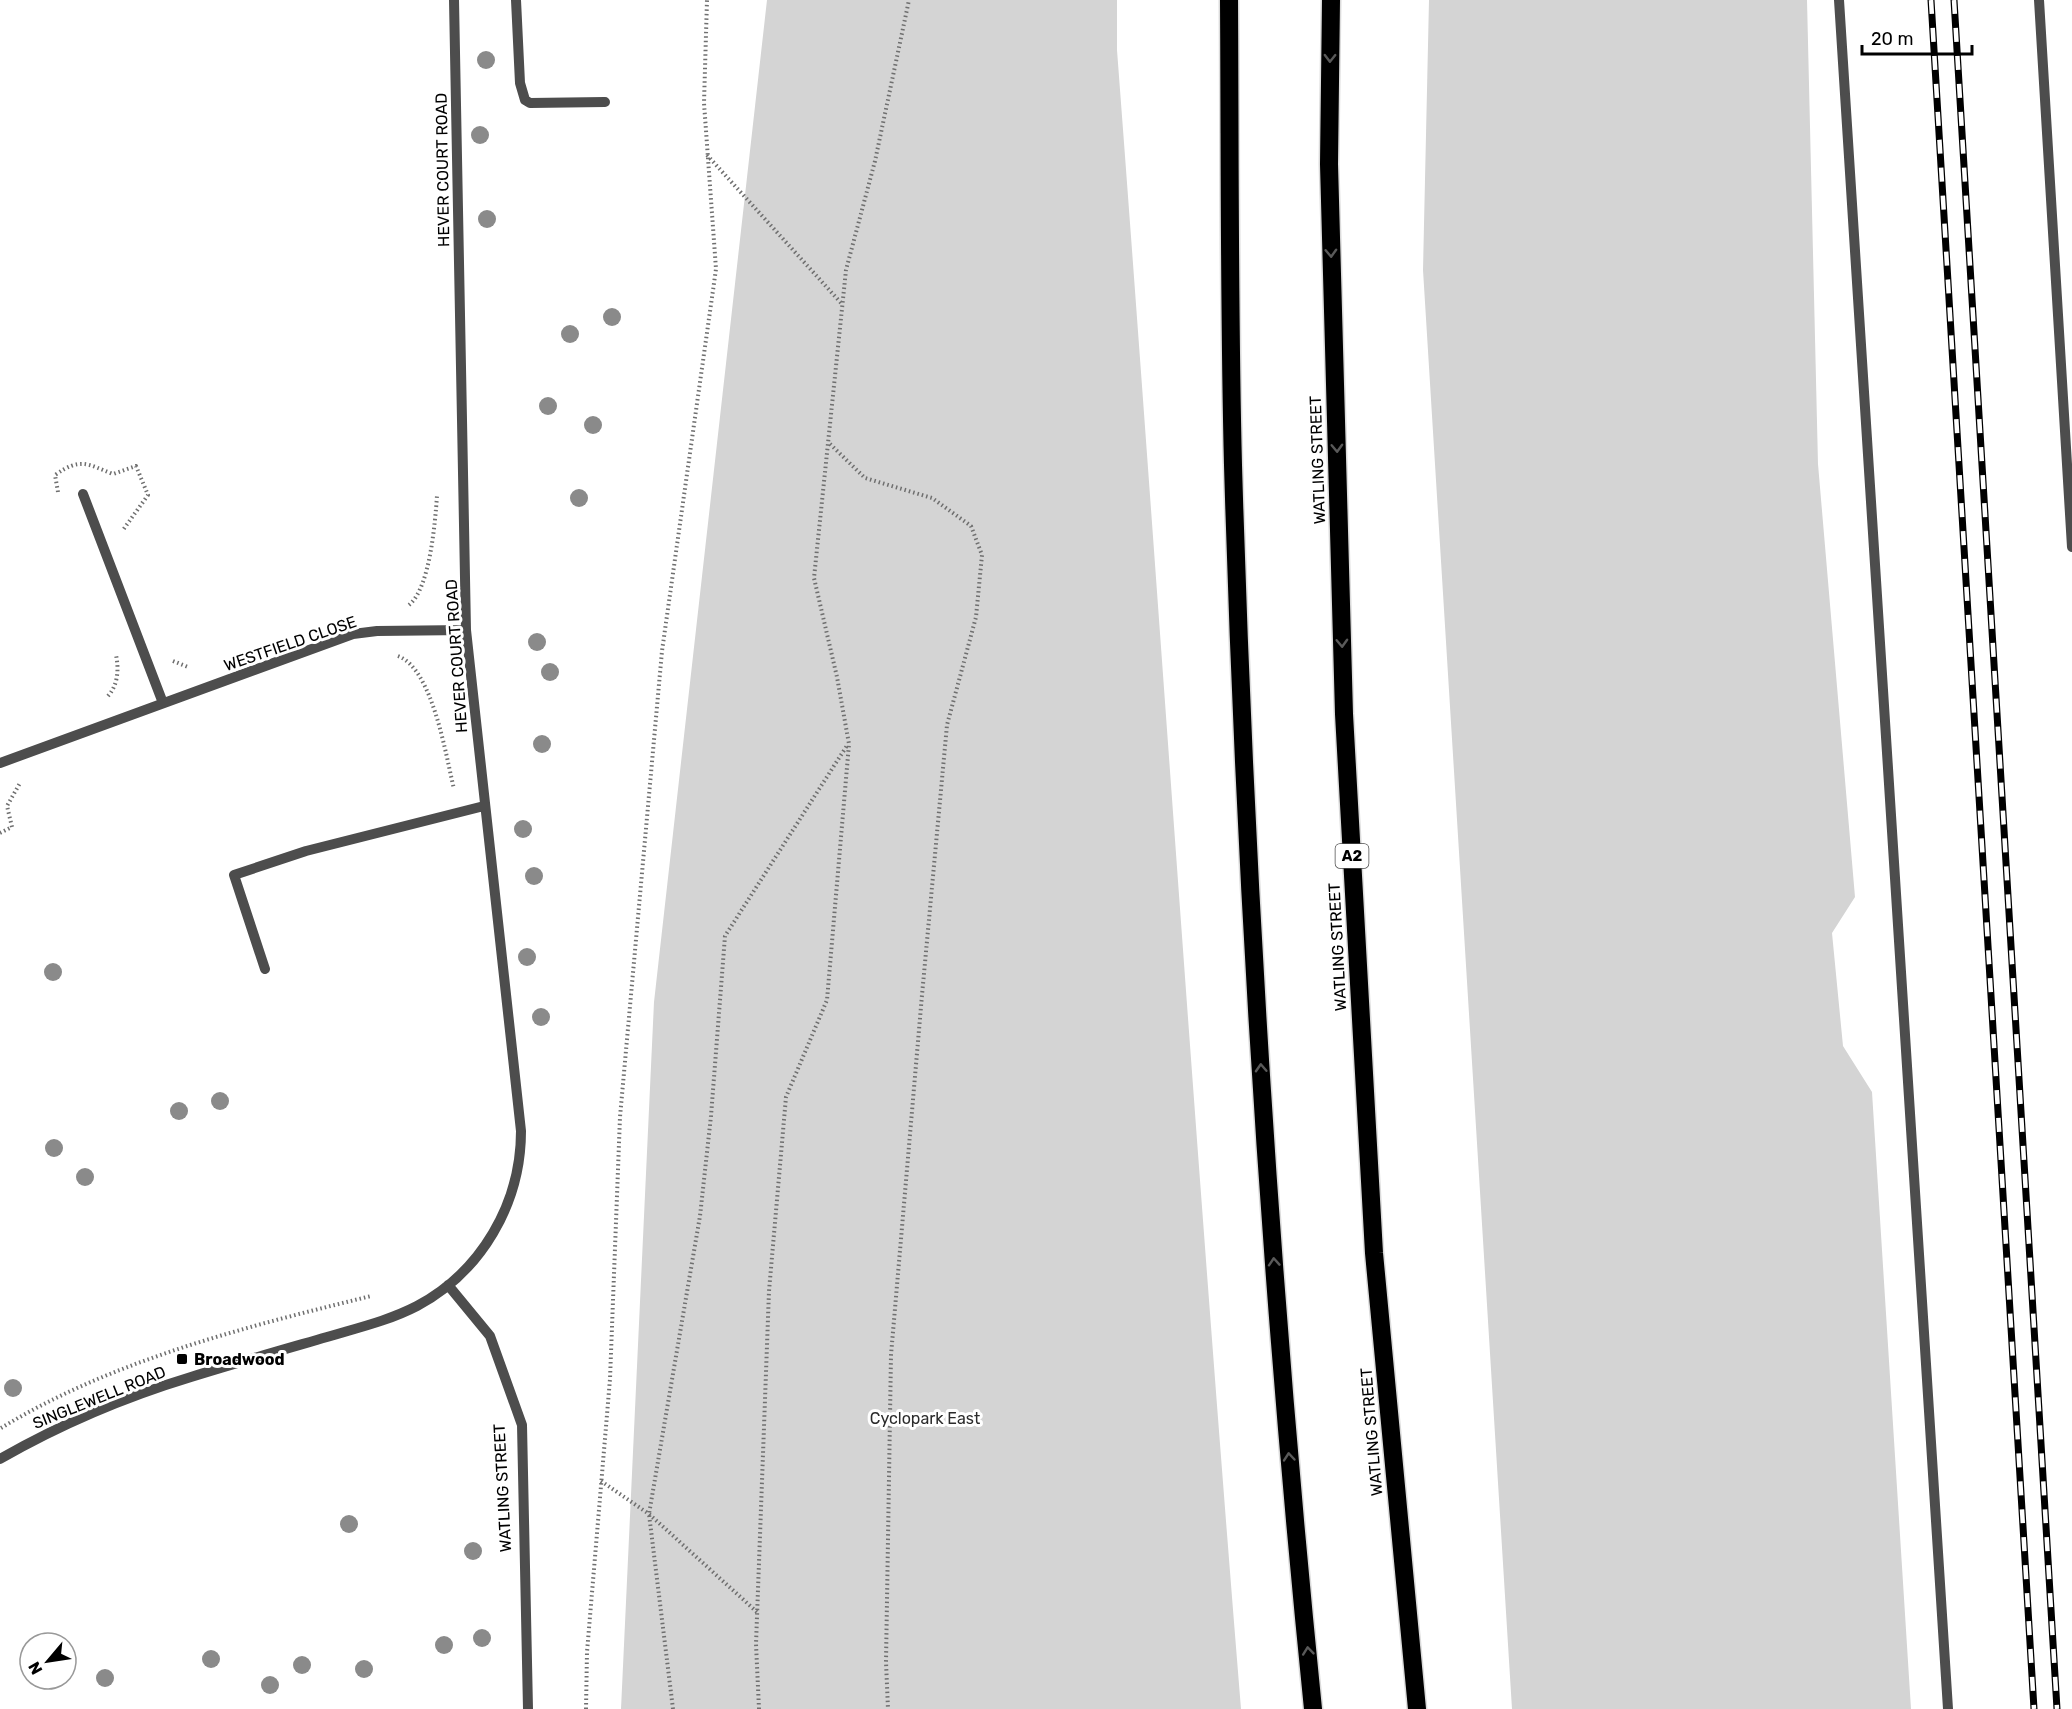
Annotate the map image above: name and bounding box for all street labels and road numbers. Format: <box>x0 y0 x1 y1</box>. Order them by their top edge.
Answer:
street label: HEVER COURT ROAD <box>432 93 453 247</box>
street label: WATLING STREET <box>1306 395 1329 525</box>
street label: HEVER COURT ROAD <box>442 578 471 734</box>
street label: WESTFIELD CLOSE <box>221 612 359 675</box>
road number: A2 <box>1336 844 1368 868</box>
street label: WATLING STREET <box>1325 882 1350 1012</box>
street label: SINGLEWELL ROAD <box>30 1362 169 1433</box>
street label: WATLING STREET <box>1356 1367 1387 1497</box>
street label: WATLING STREET <box>490 1423 515 1553</box>

